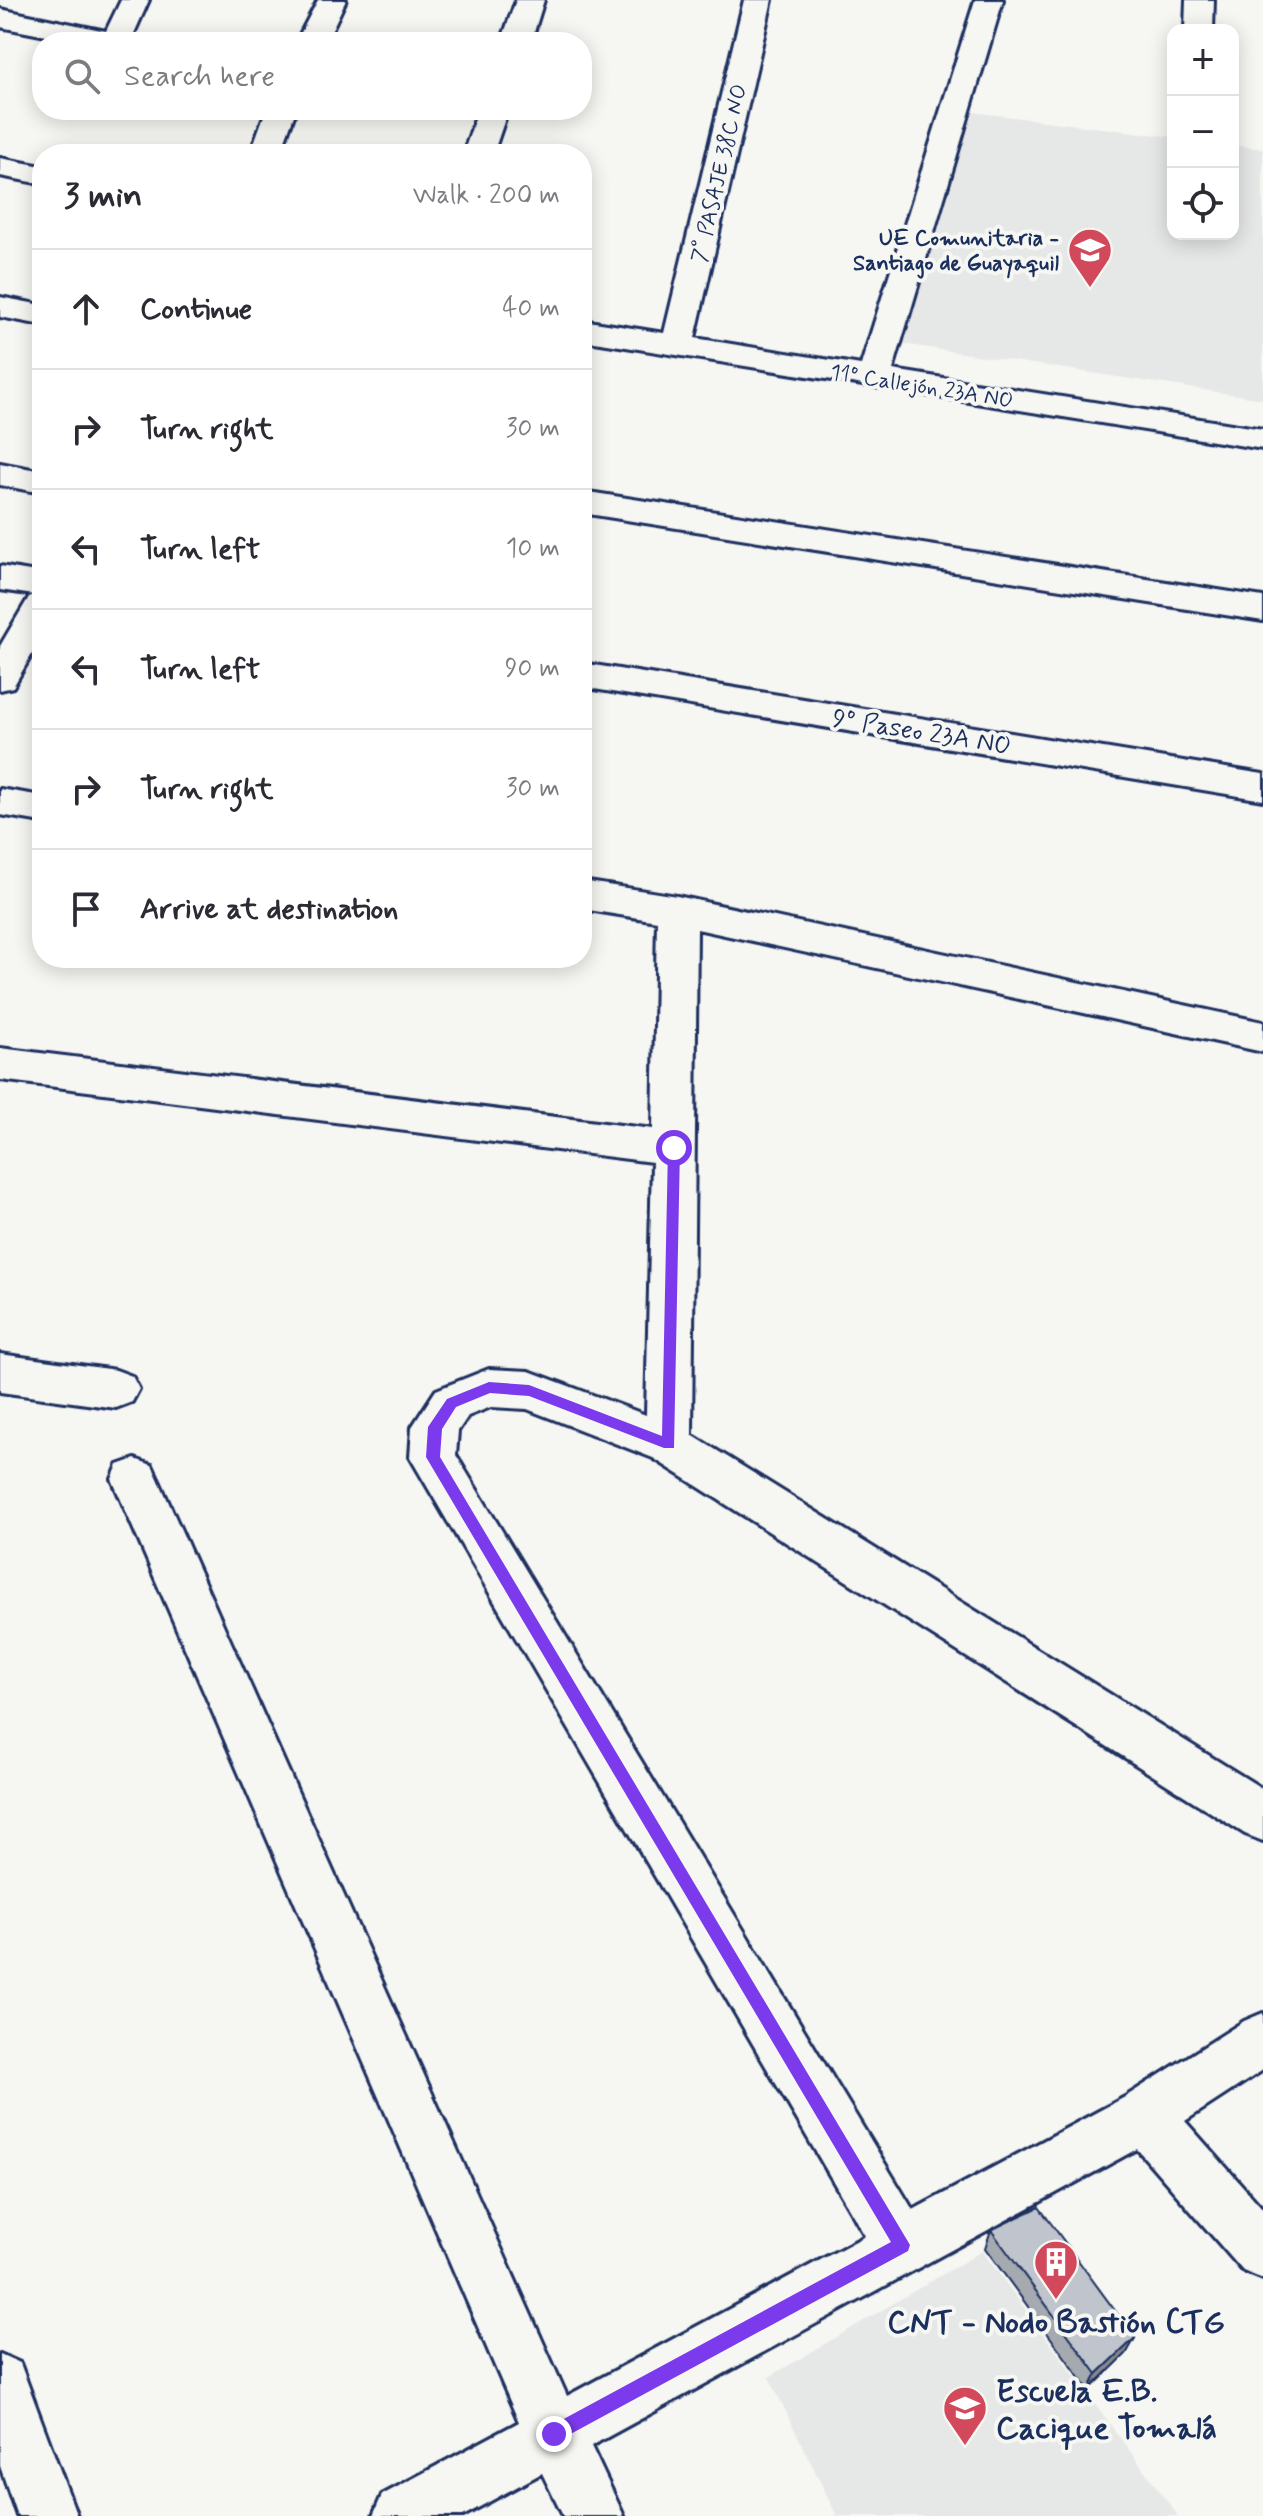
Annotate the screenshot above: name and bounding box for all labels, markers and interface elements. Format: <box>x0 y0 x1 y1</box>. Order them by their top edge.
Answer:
map controls <box>1167 24 1239 240</box>
button: + <box>1167 24 1239 96</box>
search box <box>32 32 592 120</box>
icon: search <box>60 54 104 98</box>
text: Search here <box>124 57 275 96</box>
street label: 7° PASAJE 38C NO <box>686 82 754 265</box>
button: − <box>1167 96 1239 168</box>
button: locate <box>1167 168 1239 240</box>
text: 3 min <box>64 174 142 219</box>
text: Walk · 200 m <box>413 179 560 213</box>
place label: UE Comunitaria - Santiago de Guayaquil <box>853 225 1060 279</box>
school or university icon: UE Comunitaria - Santiago de Guayaquil <box>1066 226 1114 289</box>
icon: ahead <box>64 287 108 331</box>
text: Continue <box>140 290 252 329</box>
text: 40 m <box>502 292 560 326</box>
street label: 11º Callejón 23A NO <box>828 359 1015 415</box>
icon: right <box>64 407 108 451</box>
text: Turn right <box>140 410 273 449</box>
text: 30 m <box>506 412 560 446</box>
icon: left <box>64 527 108 571</box>
text: Turn left <box>140 530 260 569</box>
text: 10 m <box>506 532 560 566</box>
icon: left <box>64 647 108 691</box>
text: Turn left <box>140 650 260 689</box>
text: 90 m <box>505 652 560 686</box>
street label: 9º Paseo 23A NO <box>830 702 1013 764</box>
icon: right <box>64 767 108 811</box>
text: Turn right <box>140 770 273 809</box>
text: 30 m <box>506 772 560 806</box>
icon: arrive <box>64 887 108 931</box>
text: Arrive at destination <box>140 890 398 929</box>
route start <box>656 1130 692 1166</box>
building icon: CNT - Nodo Bastión CTG <box>1032 2238 1080 2301</box>
place label: CNT - Nodo Bastión CTG <box>887 2302 1225 2344</box>
place label: Escuela E.B. Cacique Tomalá <box>996 2371 1217 2451</box>
school or university icon: Escuela E.B. Cacique Tomalá <box>941 2384 989 2447</box>
route end <box>536 2416 572 2452</box>

